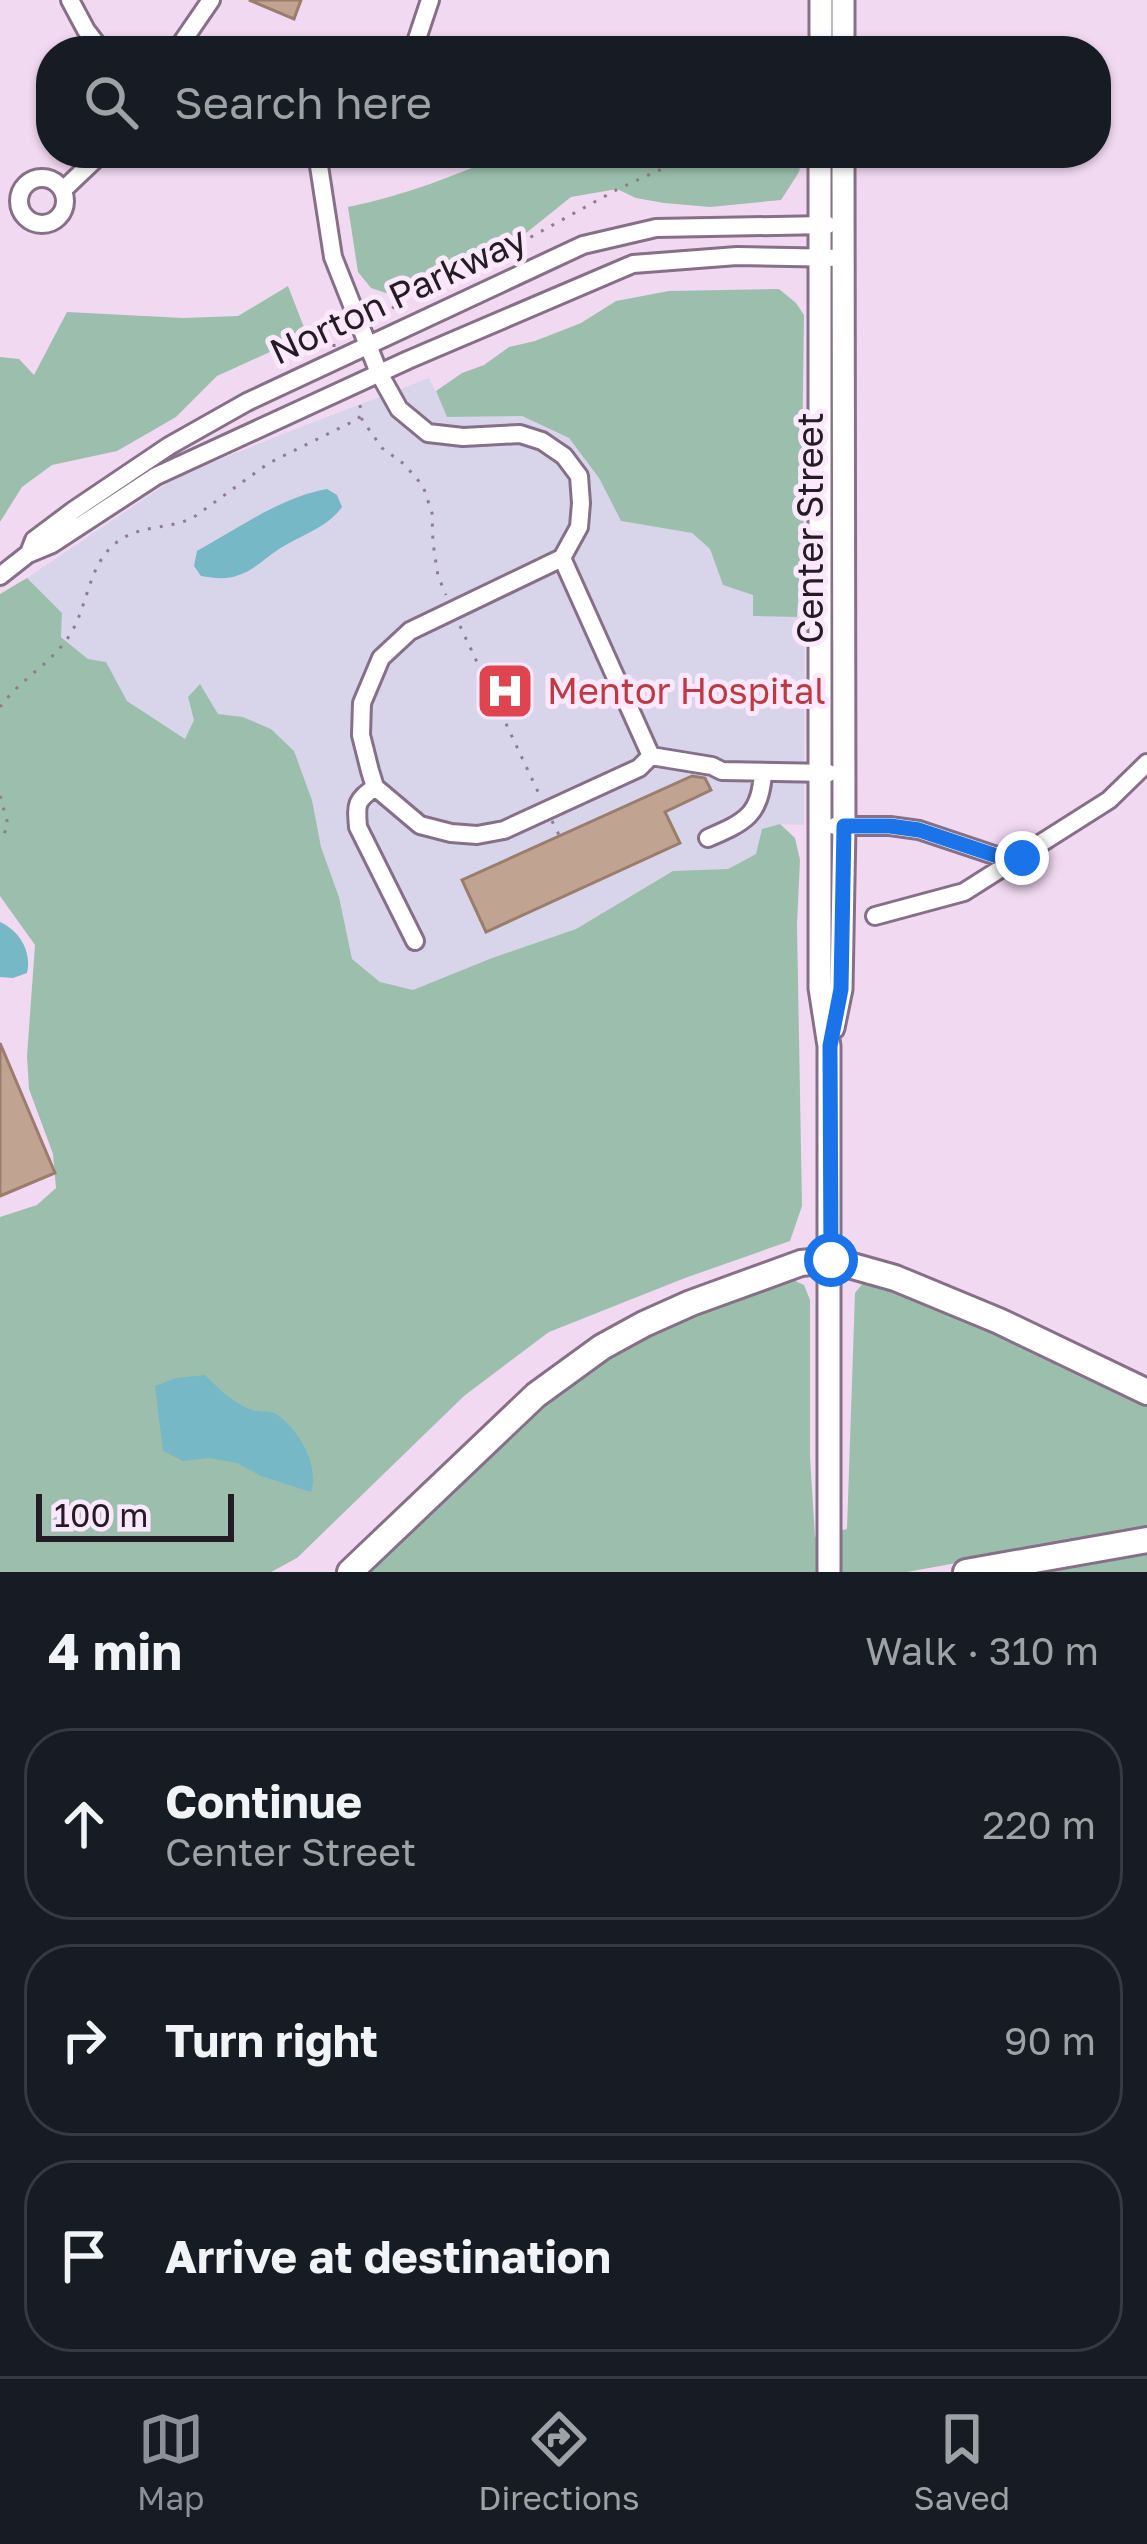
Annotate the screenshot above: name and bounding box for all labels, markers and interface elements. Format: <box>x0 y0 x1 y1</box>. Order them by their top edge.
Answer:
search box <box>36 36 1111 168</box>
icon: search <box>78 69 144 135</box>
text: Search here <box>174 75 432 129</box>
street label: Norton Parkway <box>263 216 533 373</box>
street label: Center Street <box>788 412 831 644</box>
hospital icon: Mentor Hospital <box>474 660 536 722</box>
place label: Mentor Hospital <box>547 669 826 712</box>
route end <box>995 831 1049 885</box>
route start <box>804 1233 858 1287</box>
scale bar <box>36 1488 234 1541</box>
text: 100 m <box>54 1495 148 1534</box>
text: 4 min <box>48 1620 182 1681</box>
text: Walk · 310 m <box>865 1627 1099 1674</box>
text: Continue <box>165 1774 362 1828</box>
icon: ahead <box>51 1791 117 1857</box>
text: 220 m <box>982 1801 1096 1848</box>
text: Center Street <box>165 1828 416 1875</box>
icon: right <box>51 2007 117 2073</box>
text: Turn right <box>165 2013 378 2067</box>
text: 90 m <box>1004 2017 1096 2064</box>
icon: arrive <box>51 2223 117 2289</box>
text: Arrive at destination <box>165 2229 611 2283</box>
tab: Map <box>137 2406 204 2517</box>
tab: Directions <box>478 2406 640 2517</box>
tab: Saved <box>914 2406 1010 2517</box>

